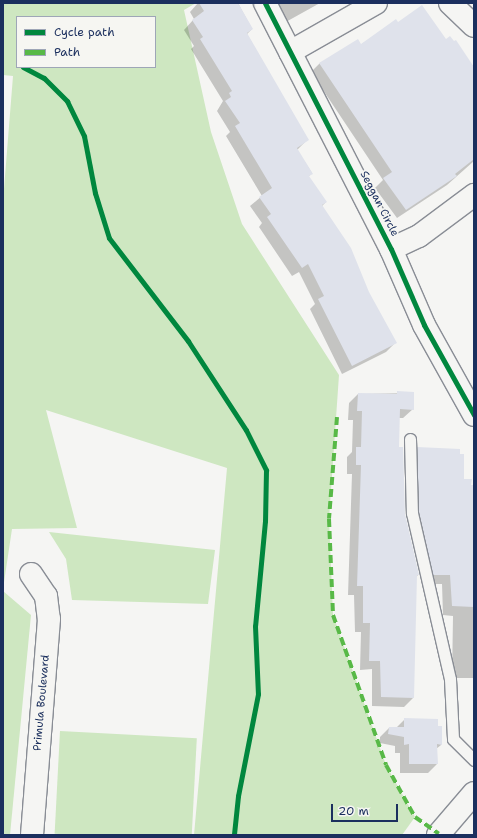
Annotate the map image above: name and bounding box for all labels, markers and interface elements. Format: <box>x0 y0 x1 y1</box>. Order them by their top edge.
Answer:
legend <box>16 16 156 68</box>
text: Cycle path <box>54 24 115 40</box>
text: Path <box>54 44 80 60</box>
street label: Seggan Circle <box>357 169 401 239</box>
street label: Primula Boulevard <box>31 654 53 752</box>
scale bar <box>333 796 400 822</box>
text: 20 m <box>338 803 369 819</box>

